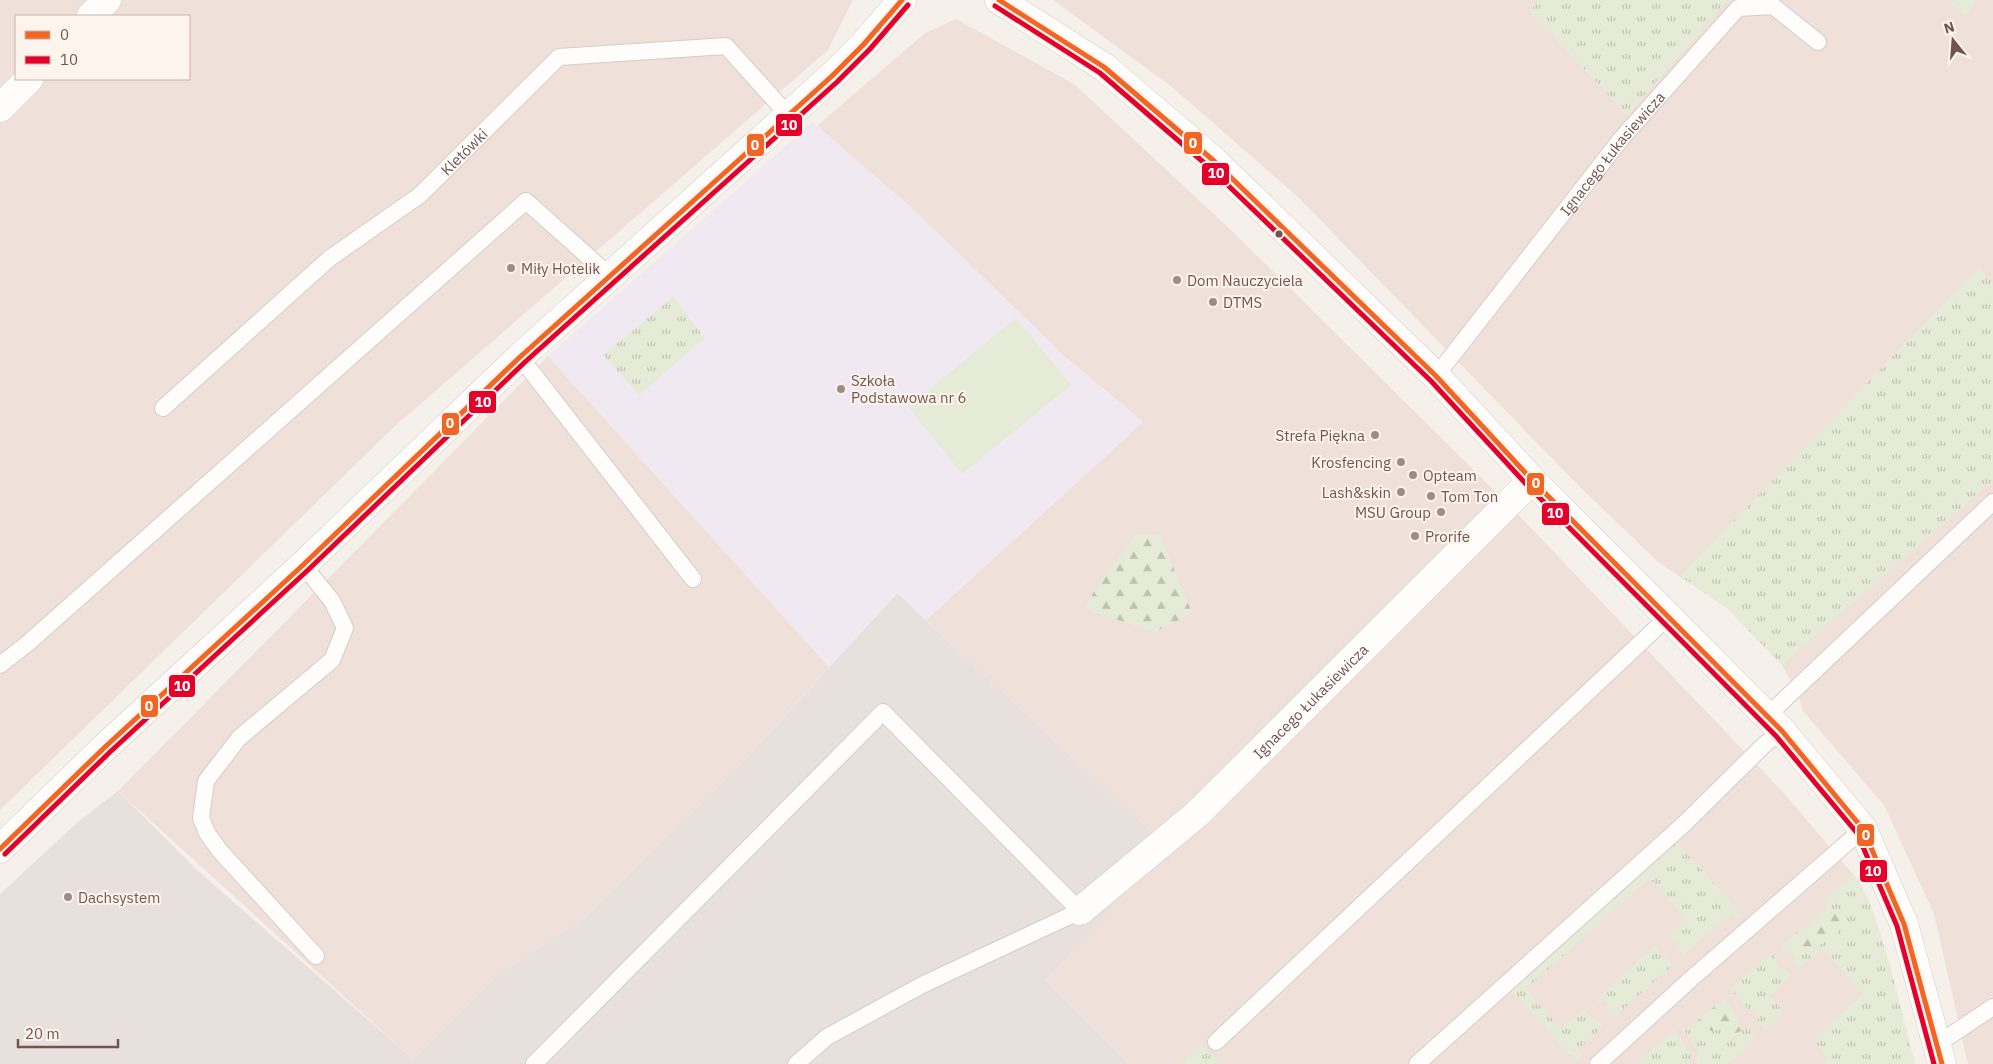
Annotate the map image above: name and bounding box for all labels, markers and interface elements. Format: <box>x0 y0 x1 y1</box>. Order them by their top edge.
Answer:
legend <box>15 15 190 80</box>
north arrow <box>1928 15 1978 65</box>
text: N <box>1942 17 1957 38</box>
text: 0 <box>60 25 69 44</box>
text: 10 <box>60 50 78 69</box>
street label: Ignacego Łukasiewicza <box>1556 87 1669 219</box>
line badge: 10 <box>775 113 803 137</box>
text: 10 <box>781 116 797 134</box>
street label: Kletówki <box>436 124 491 179</box>
line badge: 0 <box>1183 131 1203 155</box>
line badge: 0 <box>746 133 765 157</box>
text: 0 <box>1189 134 1197 152</box>
text: 0 <box>751 136 759 154</box>
line badge: 10 <box>1201 162 1230 186</box>
text: 10 <box>1208 164 1224 182</box>
unlabelled marker <box>1274 229 1284 239</box>
place label: Miły Hotelik <box>521 259 600 278</box>
marker: Miły Hotelik <box>505 262 517 274</box>
place label: Dom Nauczyciela <box>1187 271 1303 290</box>
marker: Dom Nauczyciela <box>1171 274 1183 286</box>
place label: DTMS <box>1223 293 1262 312</box>
marker: DTMS <box>1207 296 1219 308</box>
place label: Szkoła Podstawowa nr 6 <box>851 371 967 407</box>
marker: Szkoła Podstawowa nr 6 <box>835 383 847 395</box>
line badge: 10 <box>468 390 497 414</box>
text: 10 <box>475 393 491 411</box>
line badge: 0 <box>441 412 460 436</box>
text: 0 <box>446 414 454 432</box>
place label: Strefa Piękna <box>1275 426 1365 445</box>
marker: Strefa Piękna <box>1369 429 1381 441</box>
place label: Krosfencing <box>1311 453 1391 472</box>
marker: Krosfencing <box>1395 456 1407 468</box>
place label: Opteam <box>1423 466 1477 485</box>
marker: Opteam <box>1407 469 1419 481</box>
line badge: 0 <box>1526 472 1545 496</box>
text: 0 <box>1532 474 1540 492</box>
place label: Lash&skin <box>1322 483 1391 502</box>
marker: Lash&skin <box>1395 486 1407 498</box>
place label: Tom Ton <box>1441 487 1498 506</box>
marker: Tom Ton <box>1425 490 1437 502</box>
line badge: 10 <box>1541 502 1570 526</box>
place label: MSU Group <box>1355 503 1431 522</box>
text: 10 <box>1547 504 1563 522</box>
marker: MSU Group <box>1435 506 1447 518</box>
place label: Prorife <box>1425 527 1470 546</box>
marker: Prorife <box>1409 530 1421 542</box>
street label: Ignacego Łukasiewicza <box>1249 640 1372 762</box>
line badge: 10 <box>168 674 196 698</box>
text: 10 <box>174 677 190 695</box>
line badge: 0 <box>140 694 159 718</box>
text: 0 <box>145 697 153 715</box>
line badge: 0 <box>1856 823 1875 847</box>
text: 0 <box>1862 826 1870 844</box>
line badge: 10 <box>1859 859 1888 883</box>
text: 10 <box>1865 862 1881 880</box>
place label: Dachsystem <box>78 888 160 907</box>
marker: Dachsystem <box>62 891 74 903</box>
scale bar <box>18 1016 118 1048</box>
text: 20 m <box>25 1024 60 1043</box>

